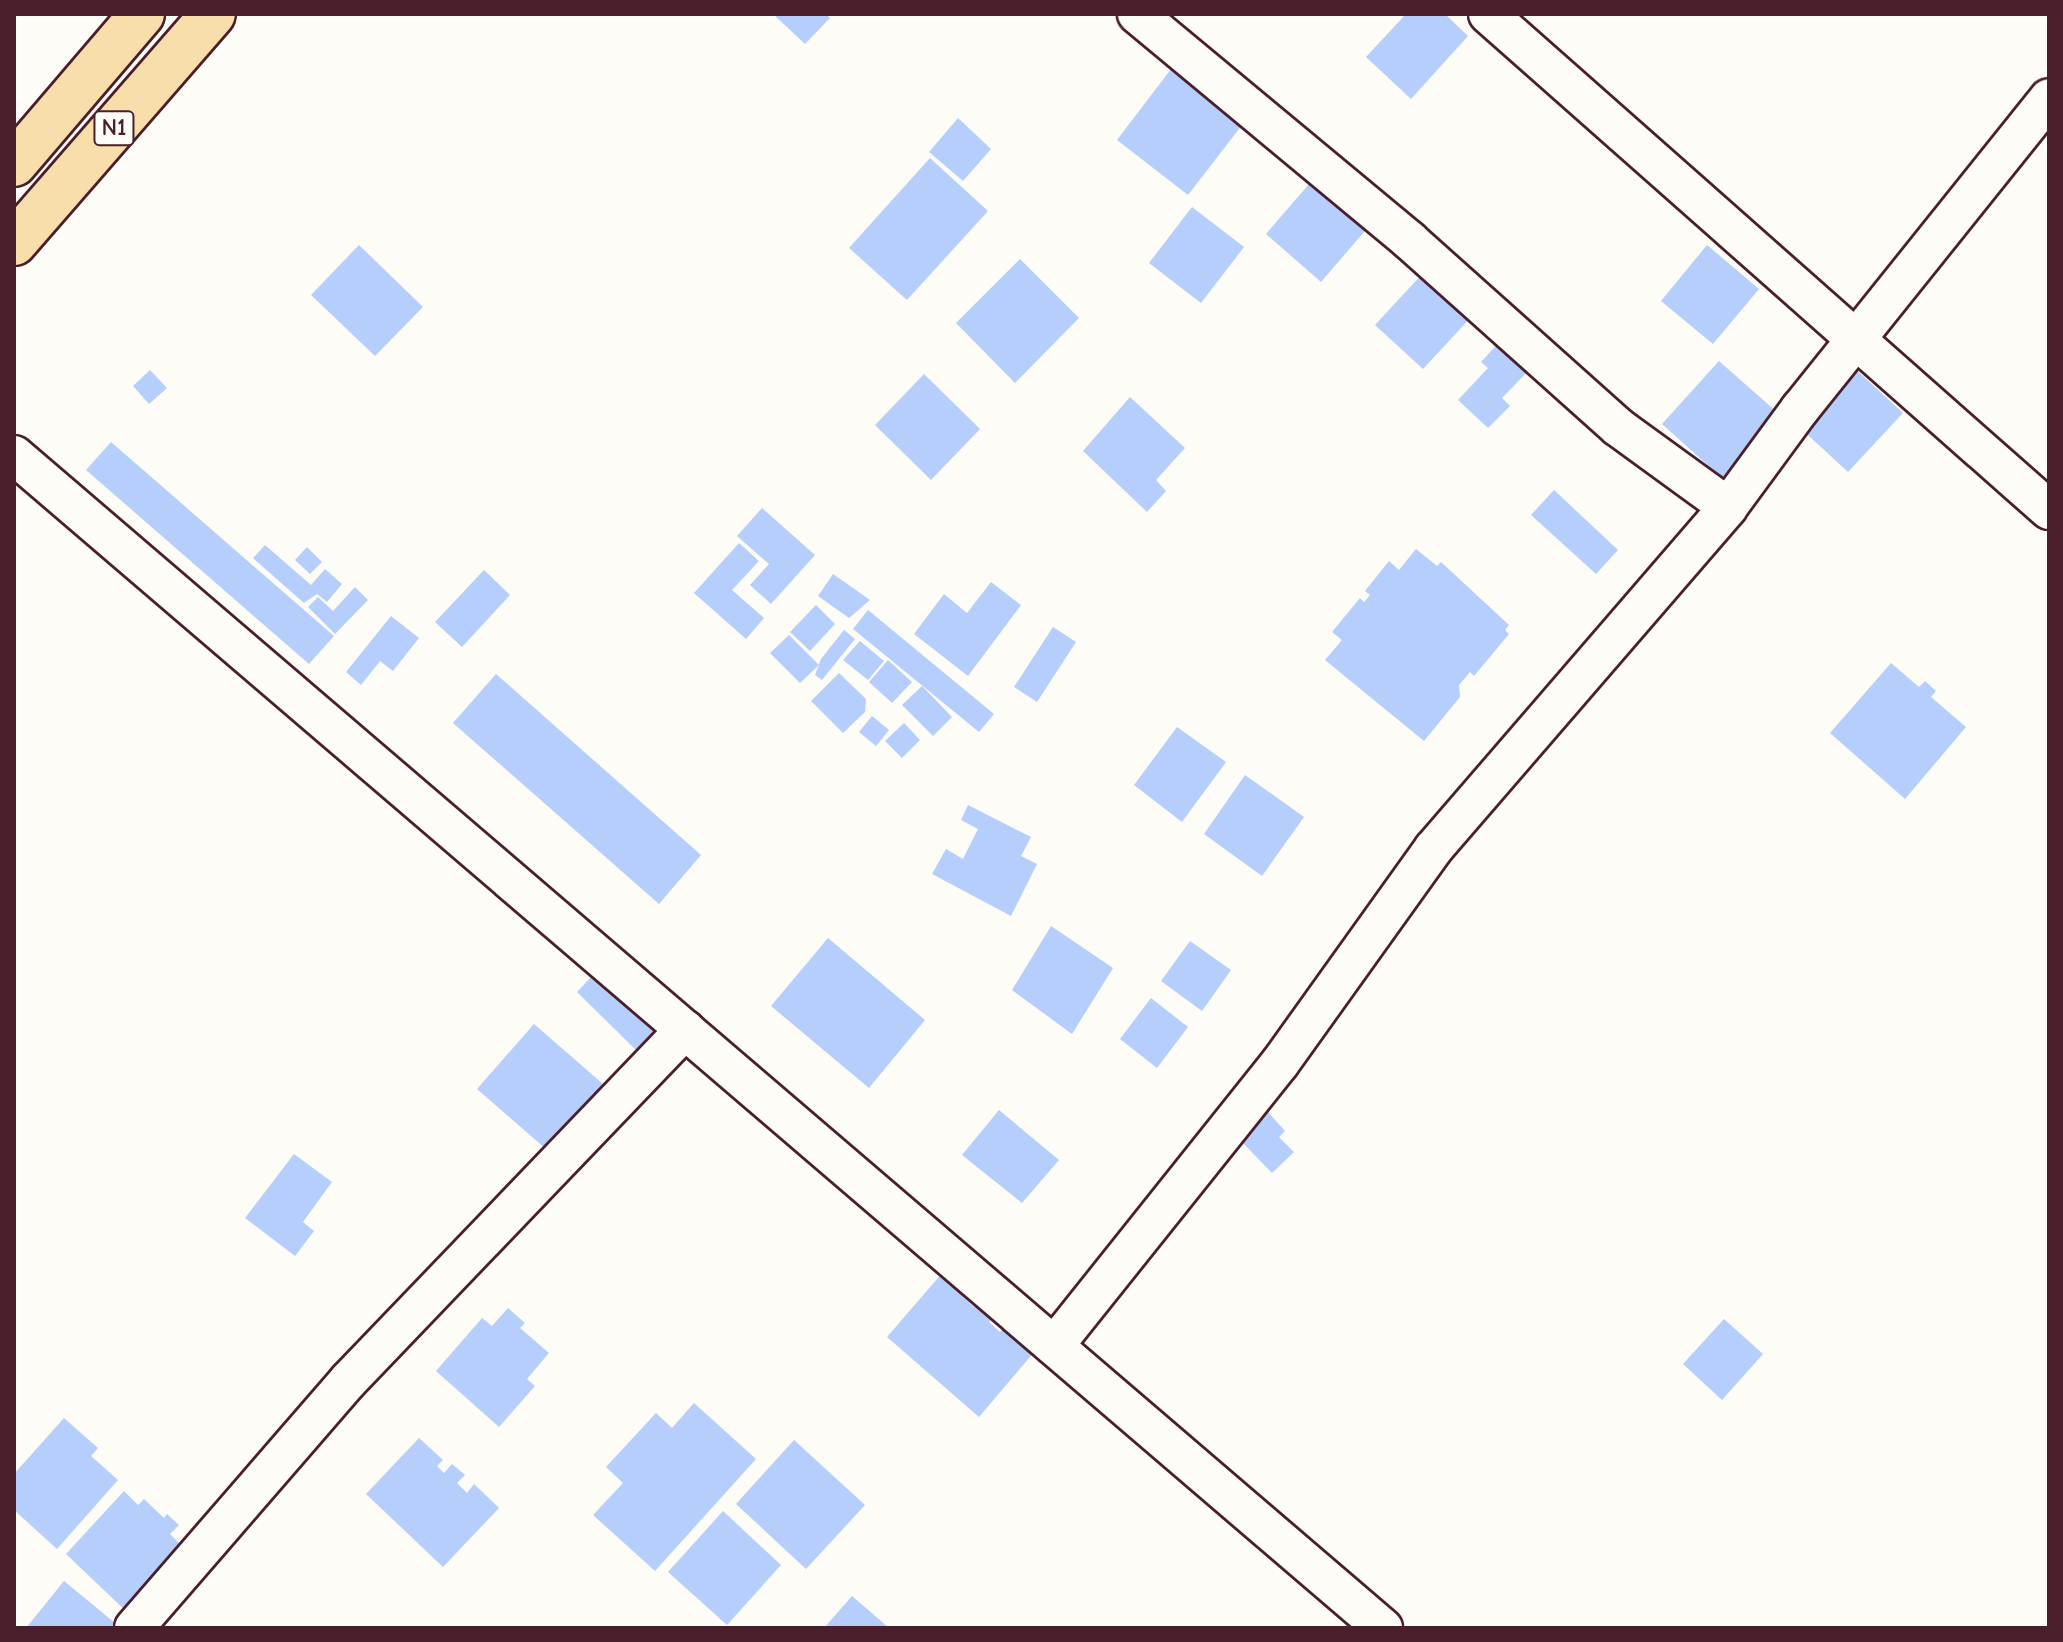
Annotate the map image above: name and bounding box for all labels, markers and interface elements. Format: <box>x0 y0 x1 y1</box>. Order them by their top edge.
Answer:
road number: N1 <box>92 108 136 148</box>

